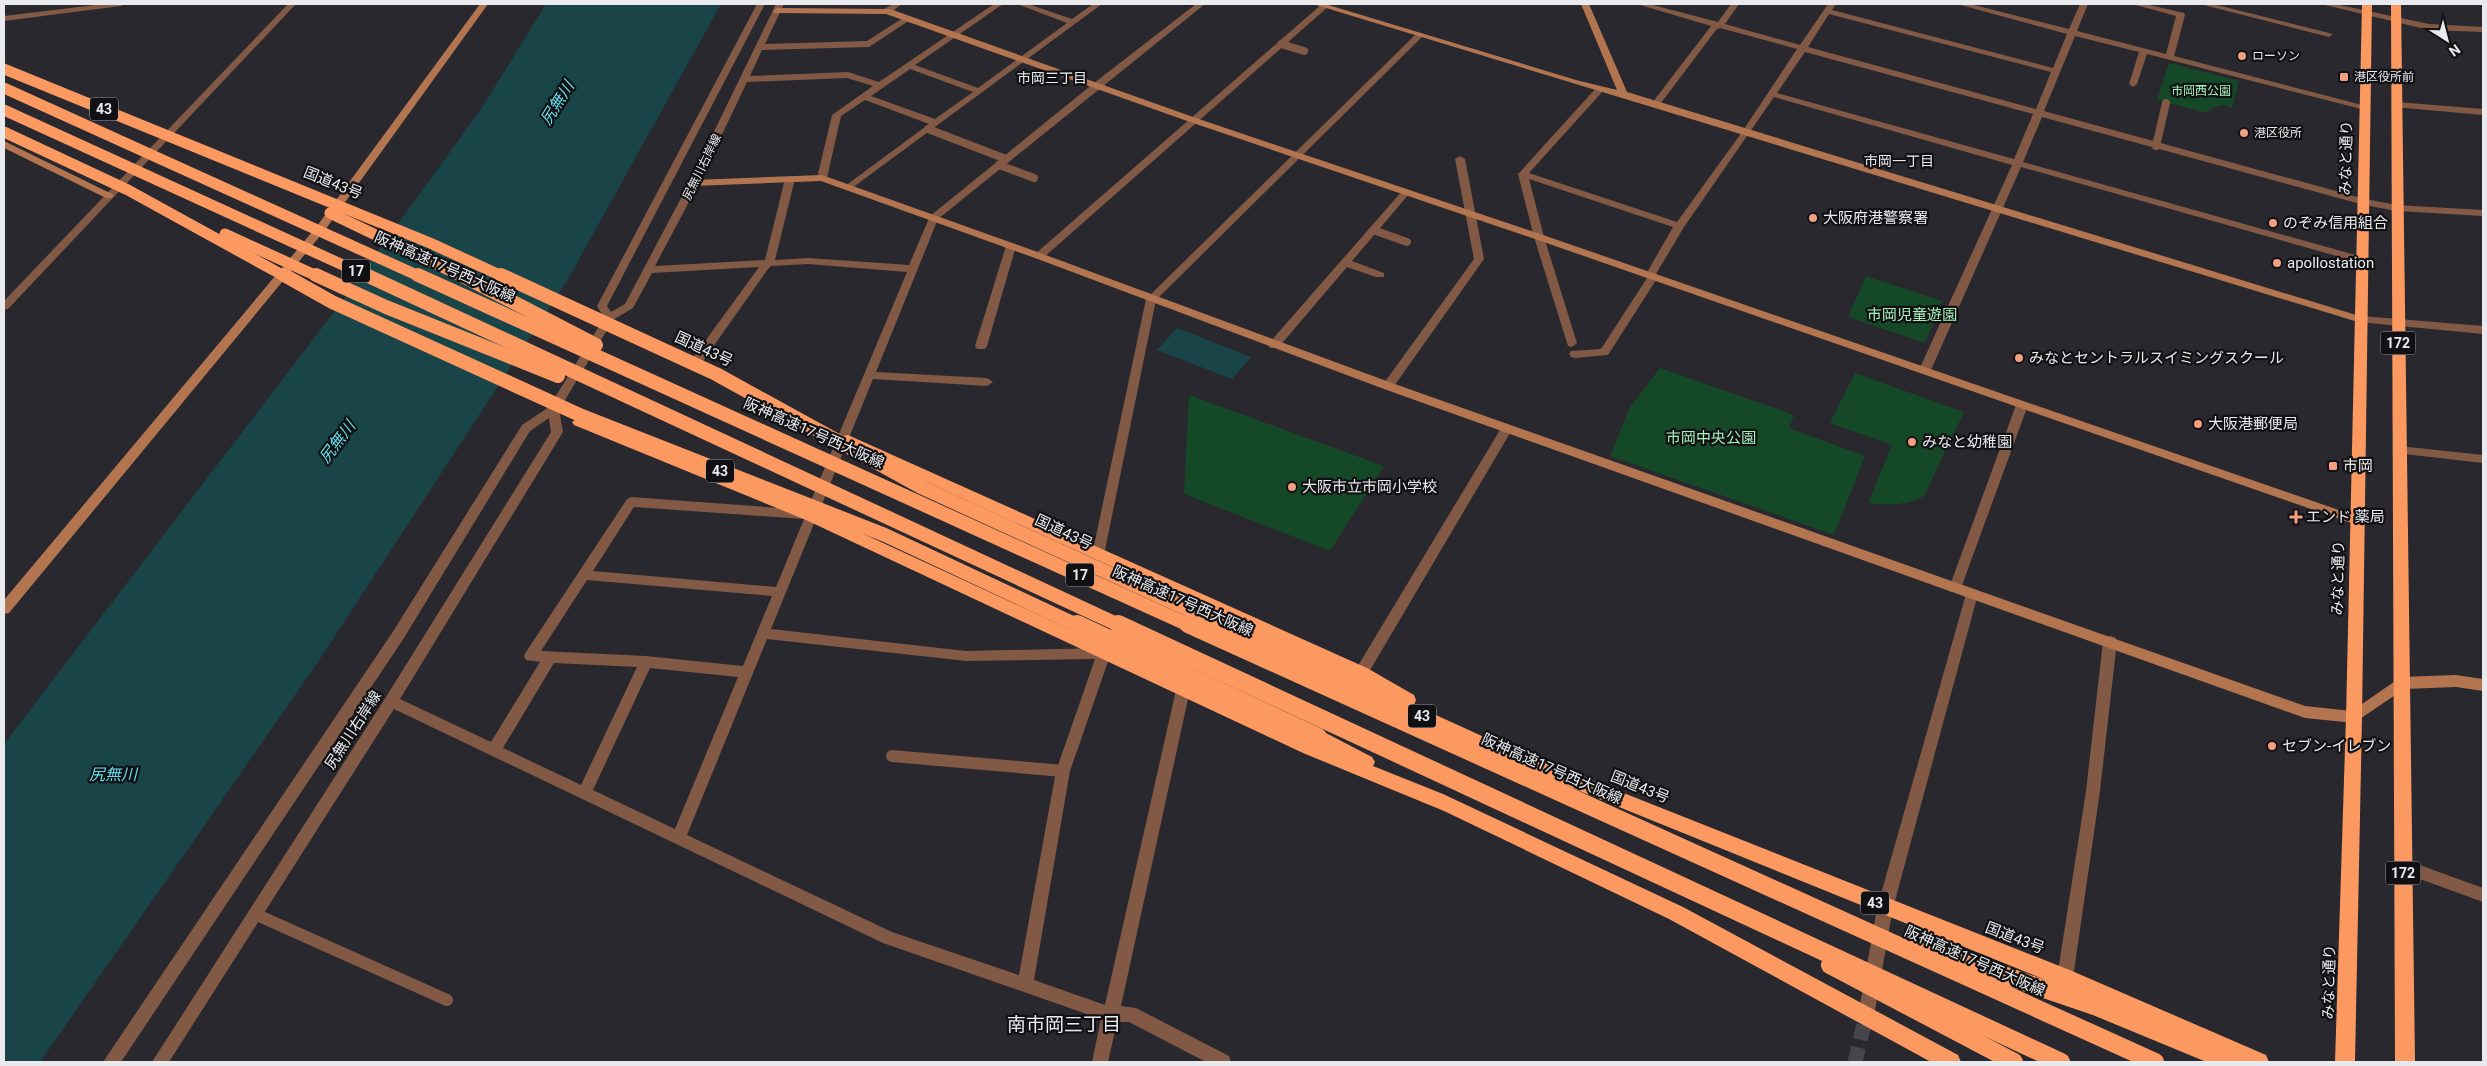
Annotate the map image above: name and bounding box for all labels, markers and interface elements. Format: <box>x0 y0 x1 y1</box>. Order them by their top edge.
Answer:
north arrow <box>2422 15 2472 65</box>
text: N <box>2446 41 2463 60</box>
place label: ローソン <box>2252 49 2300 63</box>
marker: ローソン <box>2236 50 2248 62</box>
district label: 市岡三丁目 <box>1017 70 1087 86</box>
place label: 港区役所前 <box>2354 70 2414 84</box>
marker: 港区役所前 <box>2338 71 2350 83</box>
water label: 尻無川 <box>536 76 579 128</box>
park label: 市岡西公園 <box>2171 84 2231 98</box>
road number: 43 <box>90 98 118 120</box>
street label: みなと通り <box>2336 120 2356 196</box>
place label: 港区役所 <box>2254 126 2302 140</box>
marker: 港区役所 <box>2238 127 2250 139</box>
street label: 尻無川右岸線 <box>680 132 724 202</box>
district label: 市岡一丁目 <box>1864 153 1934 169</box>
street label: 国道43号 <box>301 163 365 203</box>
place label: 大阪府港警察署 <box>1823 209 1928 227</box>
marker: 大阪府港警察署 <box>1807 212 1819 224</box>
place label: のぞみ信用組合 <box>2283 214 2388 232</box>
marker: のぞみ信用組合 <box>2267 217 2279 229</box>
street label: 阪神高速17号西大阪線 <box>372 228 518 306</box>
place label: apollostation <box>2287 254 2374 272</box>
marker: apollostation <box>2271 257 2283 269</box>
road number: 17 <box>342 260 370 282</box>
park label: 市岡児童遊園 <box>1867 306 1957 324</box>
street label: 国道43号 <box>672 328 736 370</box>
road number: 172 <box>2380 332 2416 354</box>
place label: みなとセントラルスイミングスクール <box>2029 349 2284 367</box>
marker: みなとセントラルスイミングスクール <box>2013 352 2025 364</box>
street label: 阪神高速17号西大阪線 <box>741 394 887 472</box>
place label: 大阪港郵便局 <box>2208 415 2298 433</box>
water label: 尻無川 <box>315 416 360 467</box>
marker: 大阪港郵便局 <box>2192 418 2204 430</box>
park label: 市岡中央公園 <box>1666 429 1756 447</box>
place label: みなと幼稚園 <box>1922 433 2012 451</box>
marker: みなと幼稚園 <box>1906 436 1918 448</box>
place label: 市岡 <box>2343 457 2373 475</box>
road number: 43 <box>706 460 734 482</box>
marker: 市岡 <box>2327 460 2339 472</box>
place label: 大阪市立市岡小学校 <box>1302 478 1437 496</box>
marker: 大阪市立市岡小学校 <box>1286 481 1298 493</box>
place label: エンド 薬局 <box>2306 508 2385 526</box>
street label: 国道43号 <box>1032 511 1096 553</box>
marker: エンド 薬局 <box>2290 511 2302 523</box>
street label: みなと通り <box>2328 540 2348 616</box>
street label: 阪神高速17号西大阪線 <box>1110 562 1256 640</box>
road number: 17 <box>1066 564 1094 586</box>
street label: 尻無川右岸線 <box>321 687 385 773</box>
road number: 43 <box>1408 704 1436 728</box>
street label: 阪神高速17号西大阪線 <box>1479 730 1625 808</box>
place label: セブン-イレブン <box>2282 737 2391 755</box>
marker: セブン-イレブン <box>2266 740 2278 752</box>
water label: 尻無川 <box>89 765 139 784</box>
street label: 国道43号 <box>1608 767 1672 807</box>
road number: 172 <box>2386 861 2420 884</box>
road number: 43 <box>1861 891 1889 914</box>
street label: 国道43号 <box>1983 919 2047 957</box>
street label: 阪神高速17号西大阪線 <box>1902 922 2048 1000</box>
street label: みなと通り <box>2319 944 2339 1020</box>
district label: 南市岡三丁目 <box>1007 1013 1121 1036</box>

